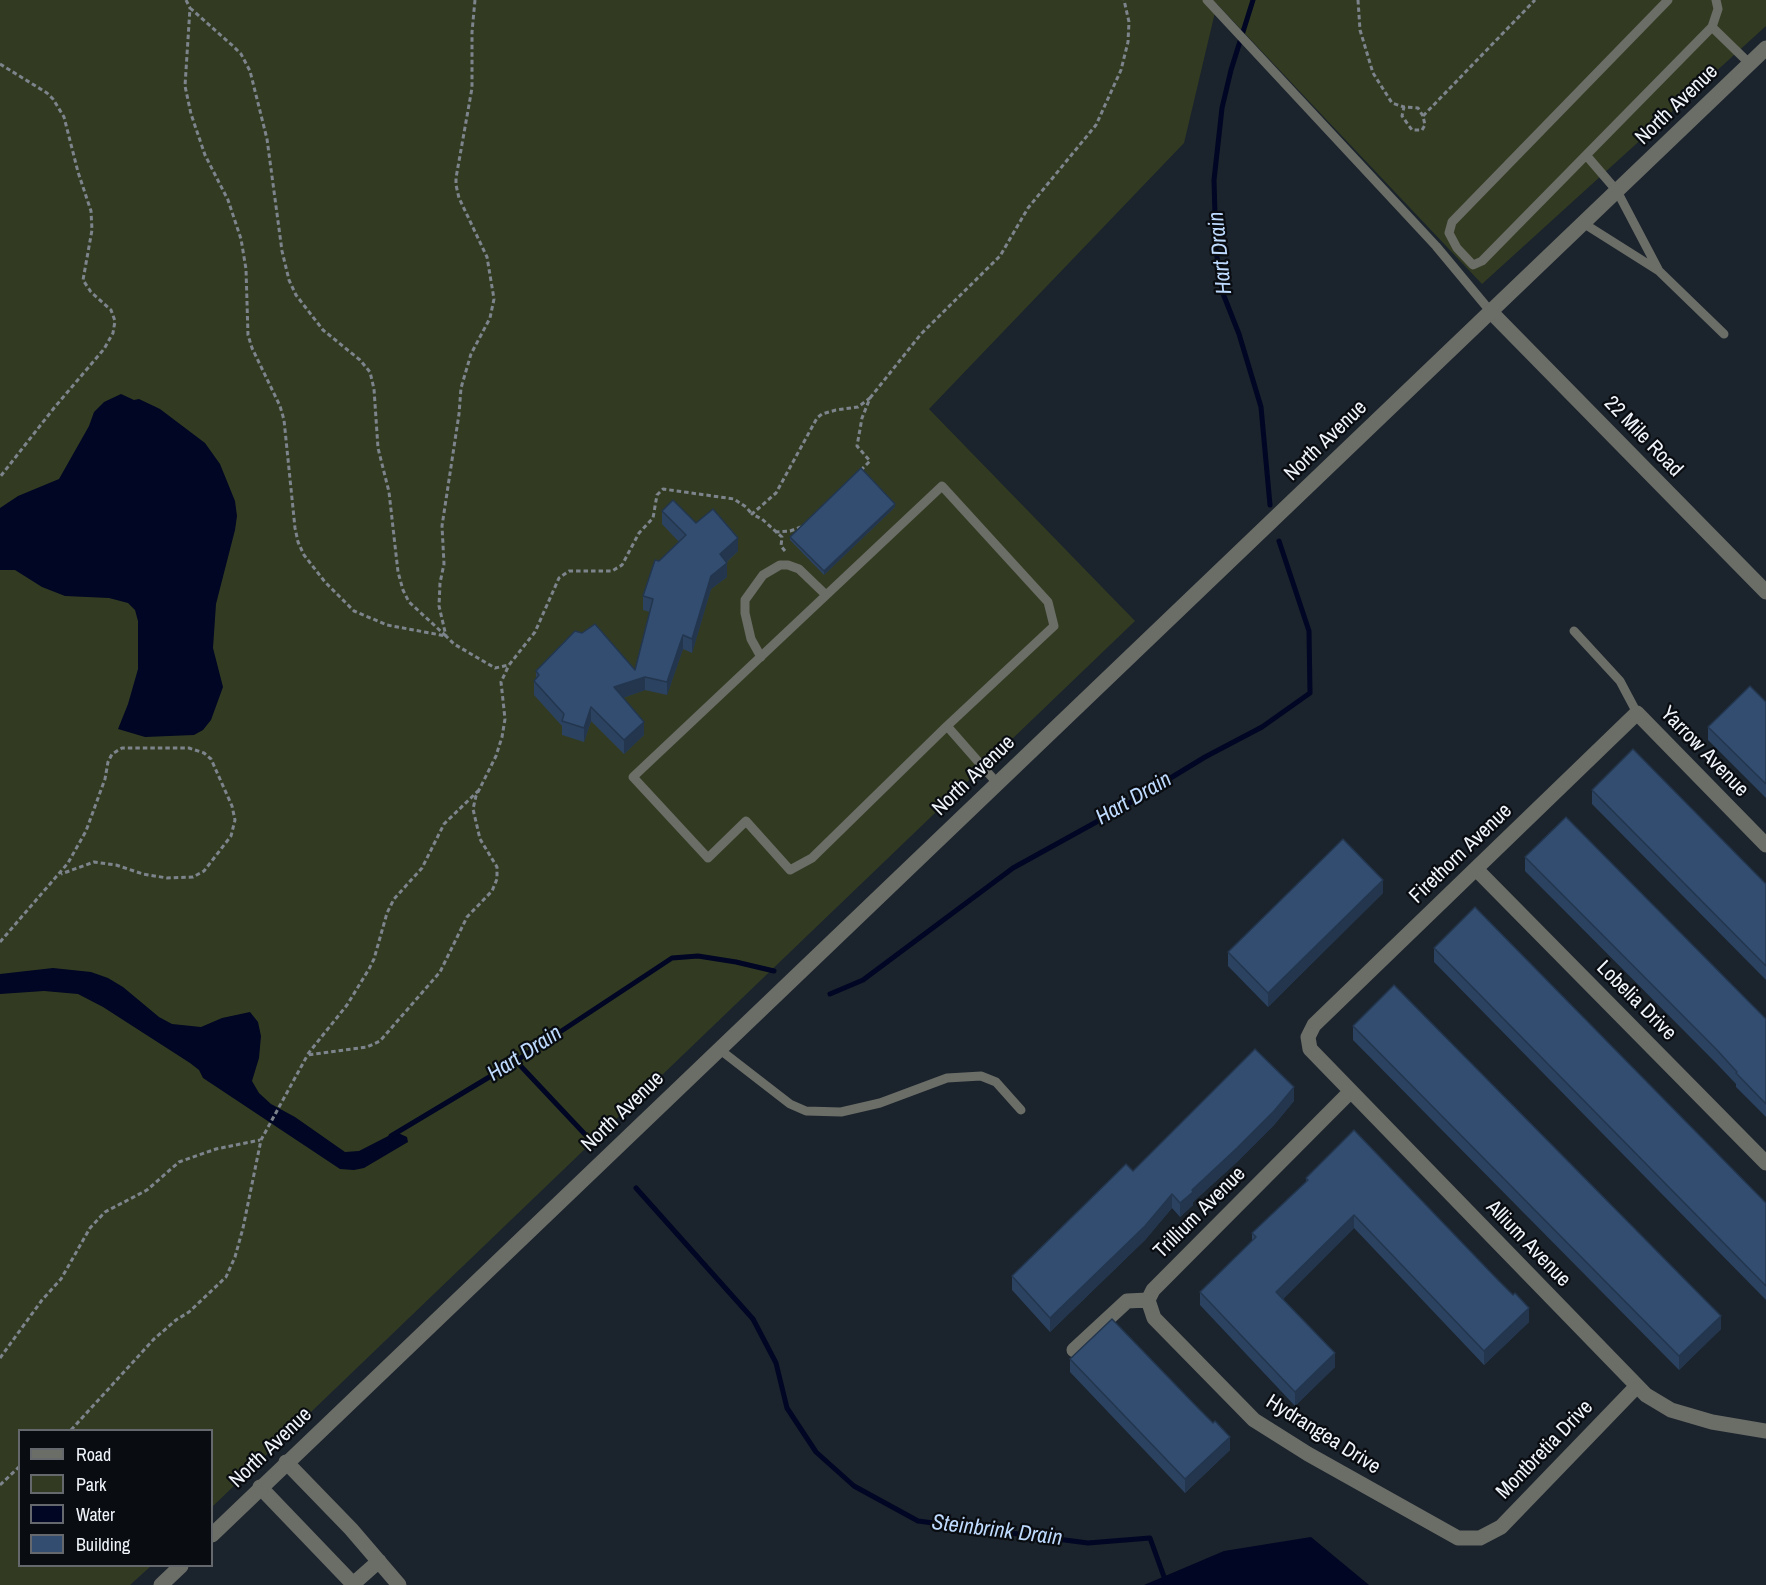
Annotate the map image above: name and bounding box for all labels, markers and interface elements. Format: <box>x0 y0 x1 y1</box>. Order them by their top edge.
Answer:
street label: North Avenue <box>1630 59 1724 151</box>
water label: Hart Drain <box>1204 210 1238 296</box>
street label: 22 Mile Road <box>1598 391 1688 483</box>
street label: North Avenue <box>1279 395 1373 487</box>
street label: Yarrow Avenue <box>1655 701 1753 803</box>
street label: North Avenue <box>927 730 1021 822</box>
water label: Hart Drain <box>1091 767 1177 831</box>
street label: Firethorn Avenue <box>1404 799 1518 909</box>
street label: Lobelia Drive <box>1591 956 1681 1046</box>
water label: Hart Drain <box>483 1020 567 1088</box>
street label: North Avenue <box>576 1066 670 1158</box>
street label: Trillium Avenue <box>1149 1162 1251 1264</box>
street label: Allium Avenue <box>1480 1195 1576 1293</box>
street label: Hydrangea Drive <box>1261 1390 1385 1480</box>
street label: Montbretia Drive <box>1491 1395 1599 1505</box>
street label: North Avenue <box>224 1402 318 1494</box>
legend <box>18 1429 213 1567</box>
text: Road <box>76 1442 111 1467</box>
text: Park <box>76 1472 106 1497</box>
text: Water <box>76 1502 115 1527</box>
water label: Steinbrink Drain <box>930 1510 1064 1552</box>
text: Building <box>76 1532 130 1557</box>

